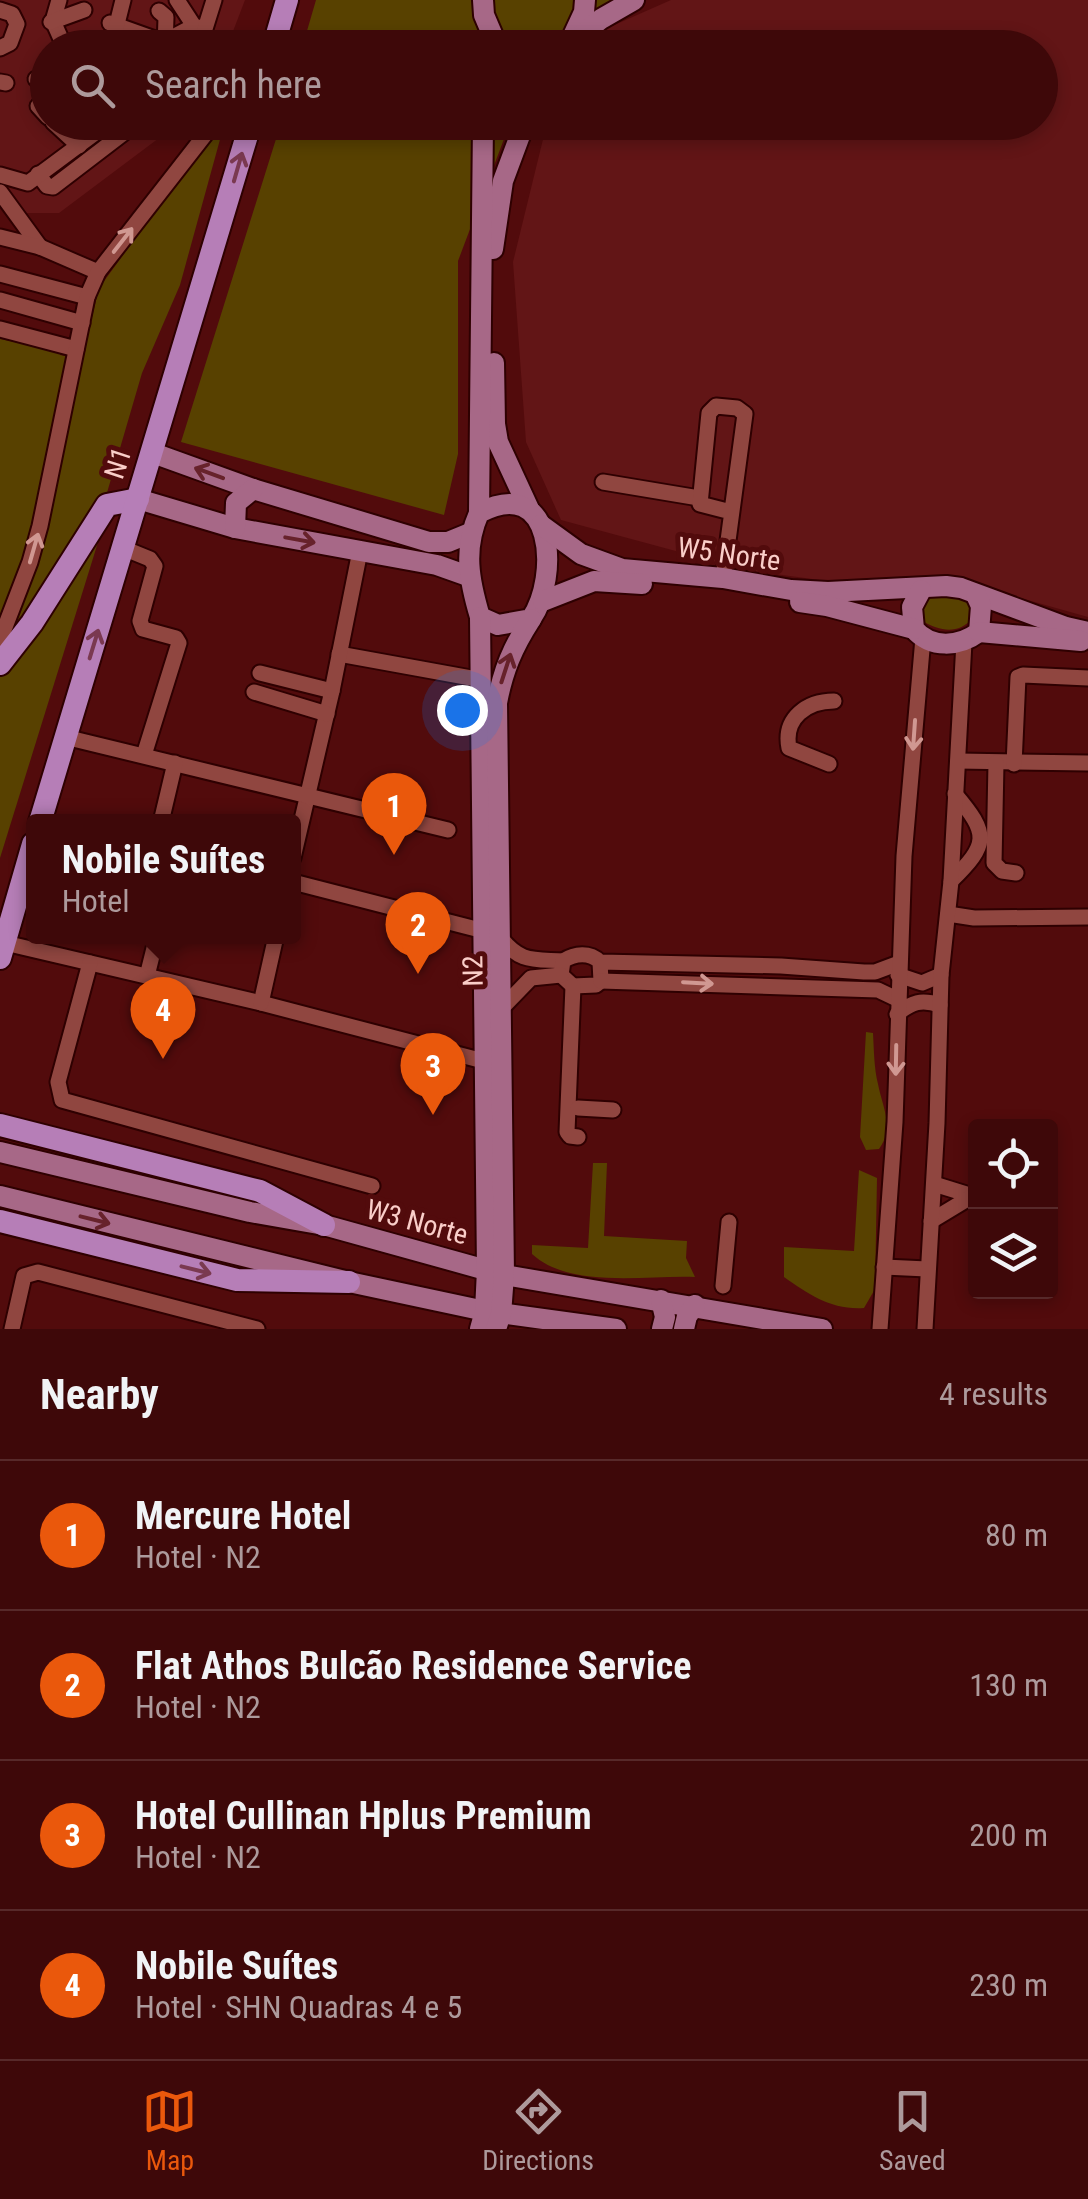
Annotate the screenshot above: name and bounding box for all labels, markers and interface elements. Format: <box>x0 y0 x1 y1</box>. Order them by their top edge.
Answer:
search box <box>30 30 1058 140</box>
icon: search <box>65 58 120 113</box>
text: Search here <box>145 63 322 107</box>
one-way arrow <box>230 151 248 183</box>
one-way arrow <box>112 227 133 254</box>
street label: N1 <box>97 443 139 483</box>
one-way arrow <box>195 463 226 481</box>
street label: W5 Norte <box>675 530 783 578</box>
one-way arrow <box>283 531 315 550</box>
one-way arrow <box>26 533 44 565</box>
one-way arrow <box>86 628 104 660</box>
one-way arrow <box>498 652 516 684</box>
your location <box>437 685 488 736</box>
one-way arrow <box>905 719 924 751</box>
pin: 1 <box>362 772 426 855</box>
popup <box>26 814 301 944</box>
text: Nobile Suítes <box>62 838 265 882</box>
text: Hotel <box>62 882 130 920</box>
pin: 2 <box>386 892 450 974</box>
street label: N2 <box>456 955 490 987</box>
one-way arrow <box>681 974 713 993</box>
pin: 4 <box>130 976 196 1059</box>
pin: 3 <box>400 1032 466 1115</box>
one-way arrow <box>886 1043 905 1075</box>
map controls <box>968 1119 1058 1299</box>
button: locate <box>968 1119 1058 1209</box>
street label: W3 Norte <box>363 1193 471 1251</box>
button: layers <box>968 1209 1058 1299</box>
one-way arrow <box>79 1211 110 1230</box>
one-way arrow <box>180 1261 212 1280</box>
text: Nearby <box>40 1370 159 1419</box>
text: 4 results <box>939 1375 1048 1413</box>
text: Mercure Hotel <box>135 1494 351 1538</box>
text: 1 <box>64 1516 81 1554</box>
text: 80 m <box>985 1516 1048 1554</box>
text: Hotel · N2 <box>135 1538 261 1576</box>
text: Flat Athos Bulcão Residence Service <box>135 1644 691 1688</box>
text: 2 <box>64 1666 81 1704</box>
text: 130 m <box>969 1666 1048 1704</box>
text: Hotel · N2 <box>135 1688 261 1726</box>
text: Hotel Cullinan Hplus Premium <box>135 1794 592 1838</box>
text: 3 <box>64 1816 81 1854</box>
text: 200 m <box>969 1816 1048 1854</box>
text: Hotel · N2 <box>135 1838 261 1876</box>
text: Nobile Suítes <box>135 1944 338 1988</box>
text: 4 <box>64 1966 81 2004</box>
text: 230 m <box>969 1966 1048 2004</box>
text: Hotel · SHN Quadras 4 e 5 <box>135 1988 462 2026</box>
tab: Map <box>142 2084 197 2177</box>
tab: Directions <box>482 2084 594 2177</box>
tab: Saved <box>879 2084 946 2177</box>

